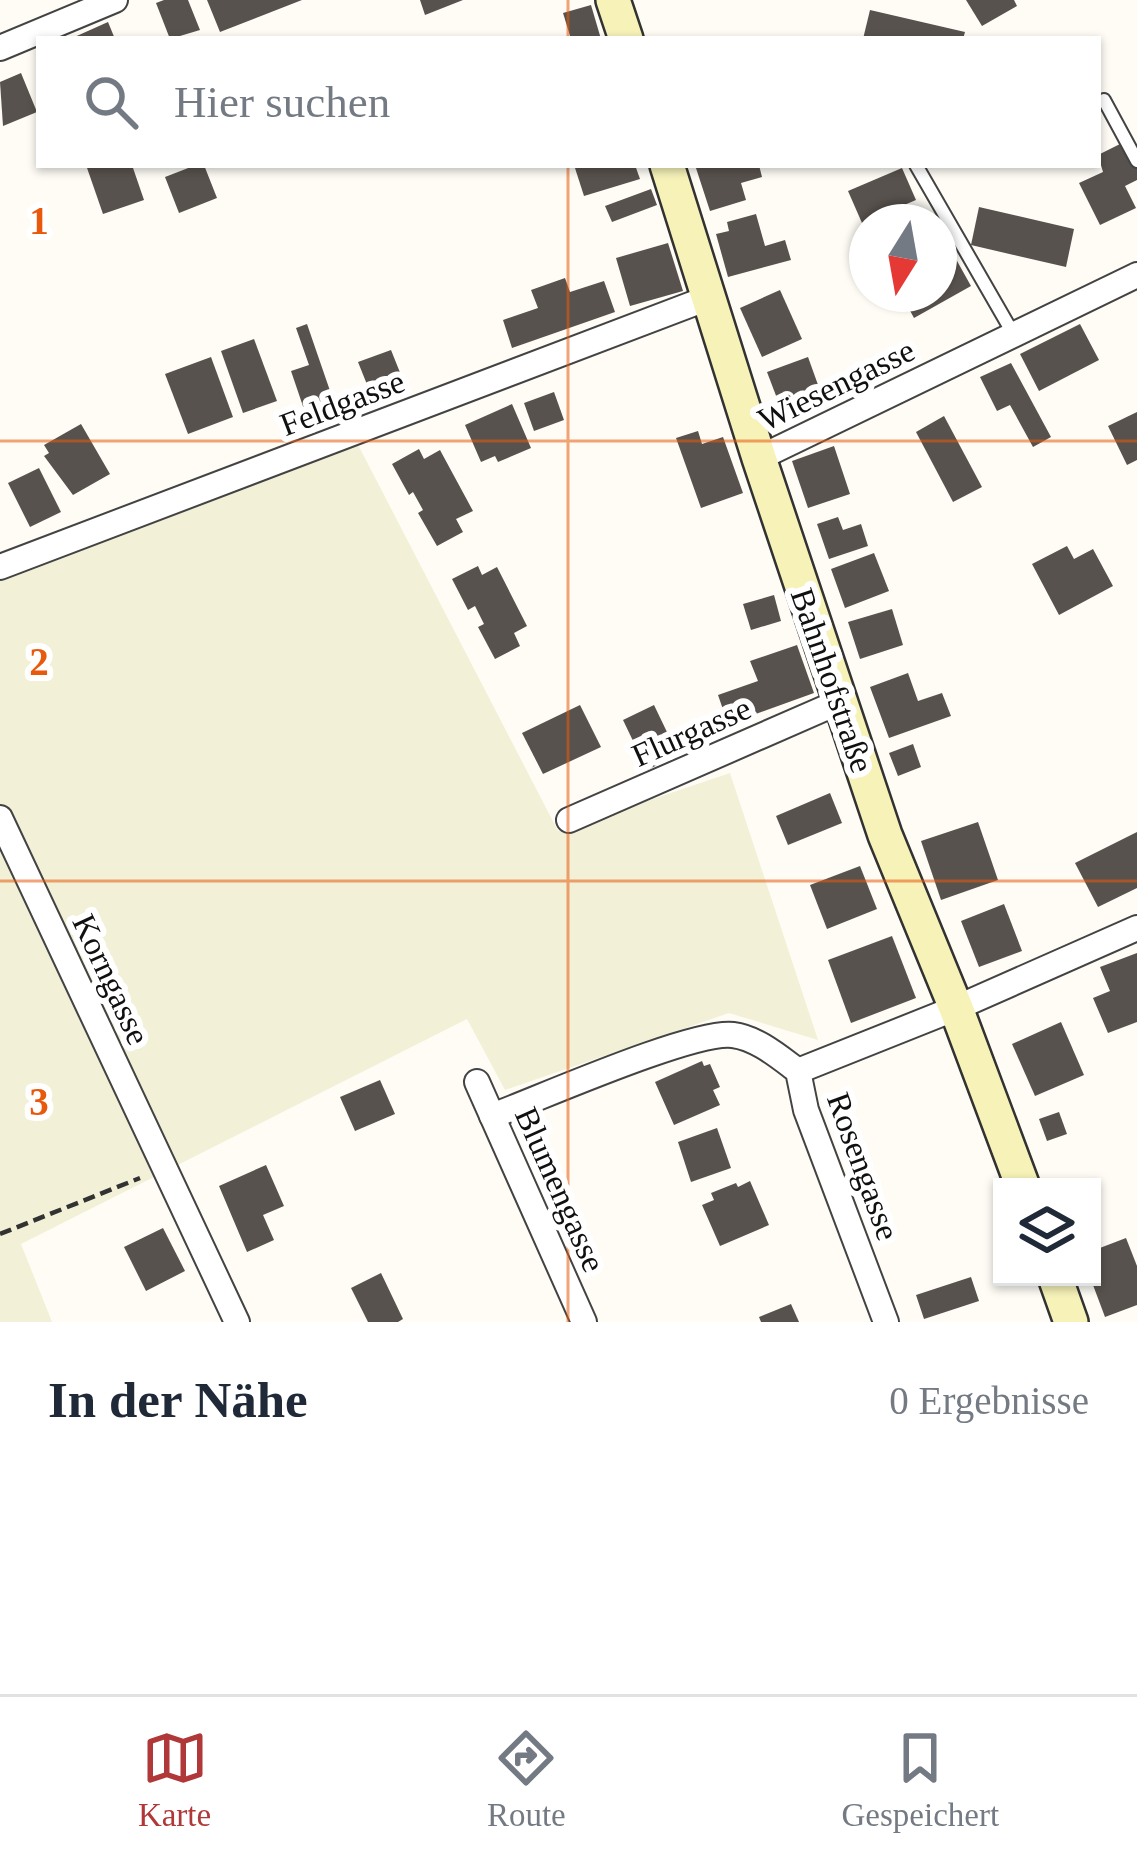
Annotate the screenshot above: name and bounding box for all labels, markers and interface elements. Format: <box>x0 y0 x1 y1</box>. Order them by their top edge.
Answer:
search box <box>36 36 1101 168</box>
icon: search <box>78 69 144 135</box>
text: Hier suchen <box>174 77 390 127</box>
text: 1 <box>29 199 49 242</box>
north arrow <box>849 204 957 312</box>
street label: Wiesengasse <box>753 332 920 438</box>
street label: Feldgasse <box>275 363 410 443</box>
street label: Bahnhofstraße <box>784 583 880 777</box>
text: 2 <box>29 640 49 683</box>
street label: Flurgasse <box>627 690 756 774</box>
street label: Korngasse <box>65 909 157 1050</box>
text: 3 <box>29 1080 49 1123</box>
street label: Rosengasse <box>820 1088 906 1245</box>
street label: Blumengasse <box>508 1102 612 1277</box>
map controls <box>993 1178 1101 1286</box>
button: layers <box>993 1178 1101 1286</box>
text: In der Nähe <box>48 1372 308 1428</box>
text: 0 Ergebnisse <box>889 1379 1089 1422</box>
tab: Karte <box>138 1725 211 1834</box>
tab: Route <box>487 1725 566 1834</box>
tab: Gespeichert <box>842 1725 999 1834</box>

